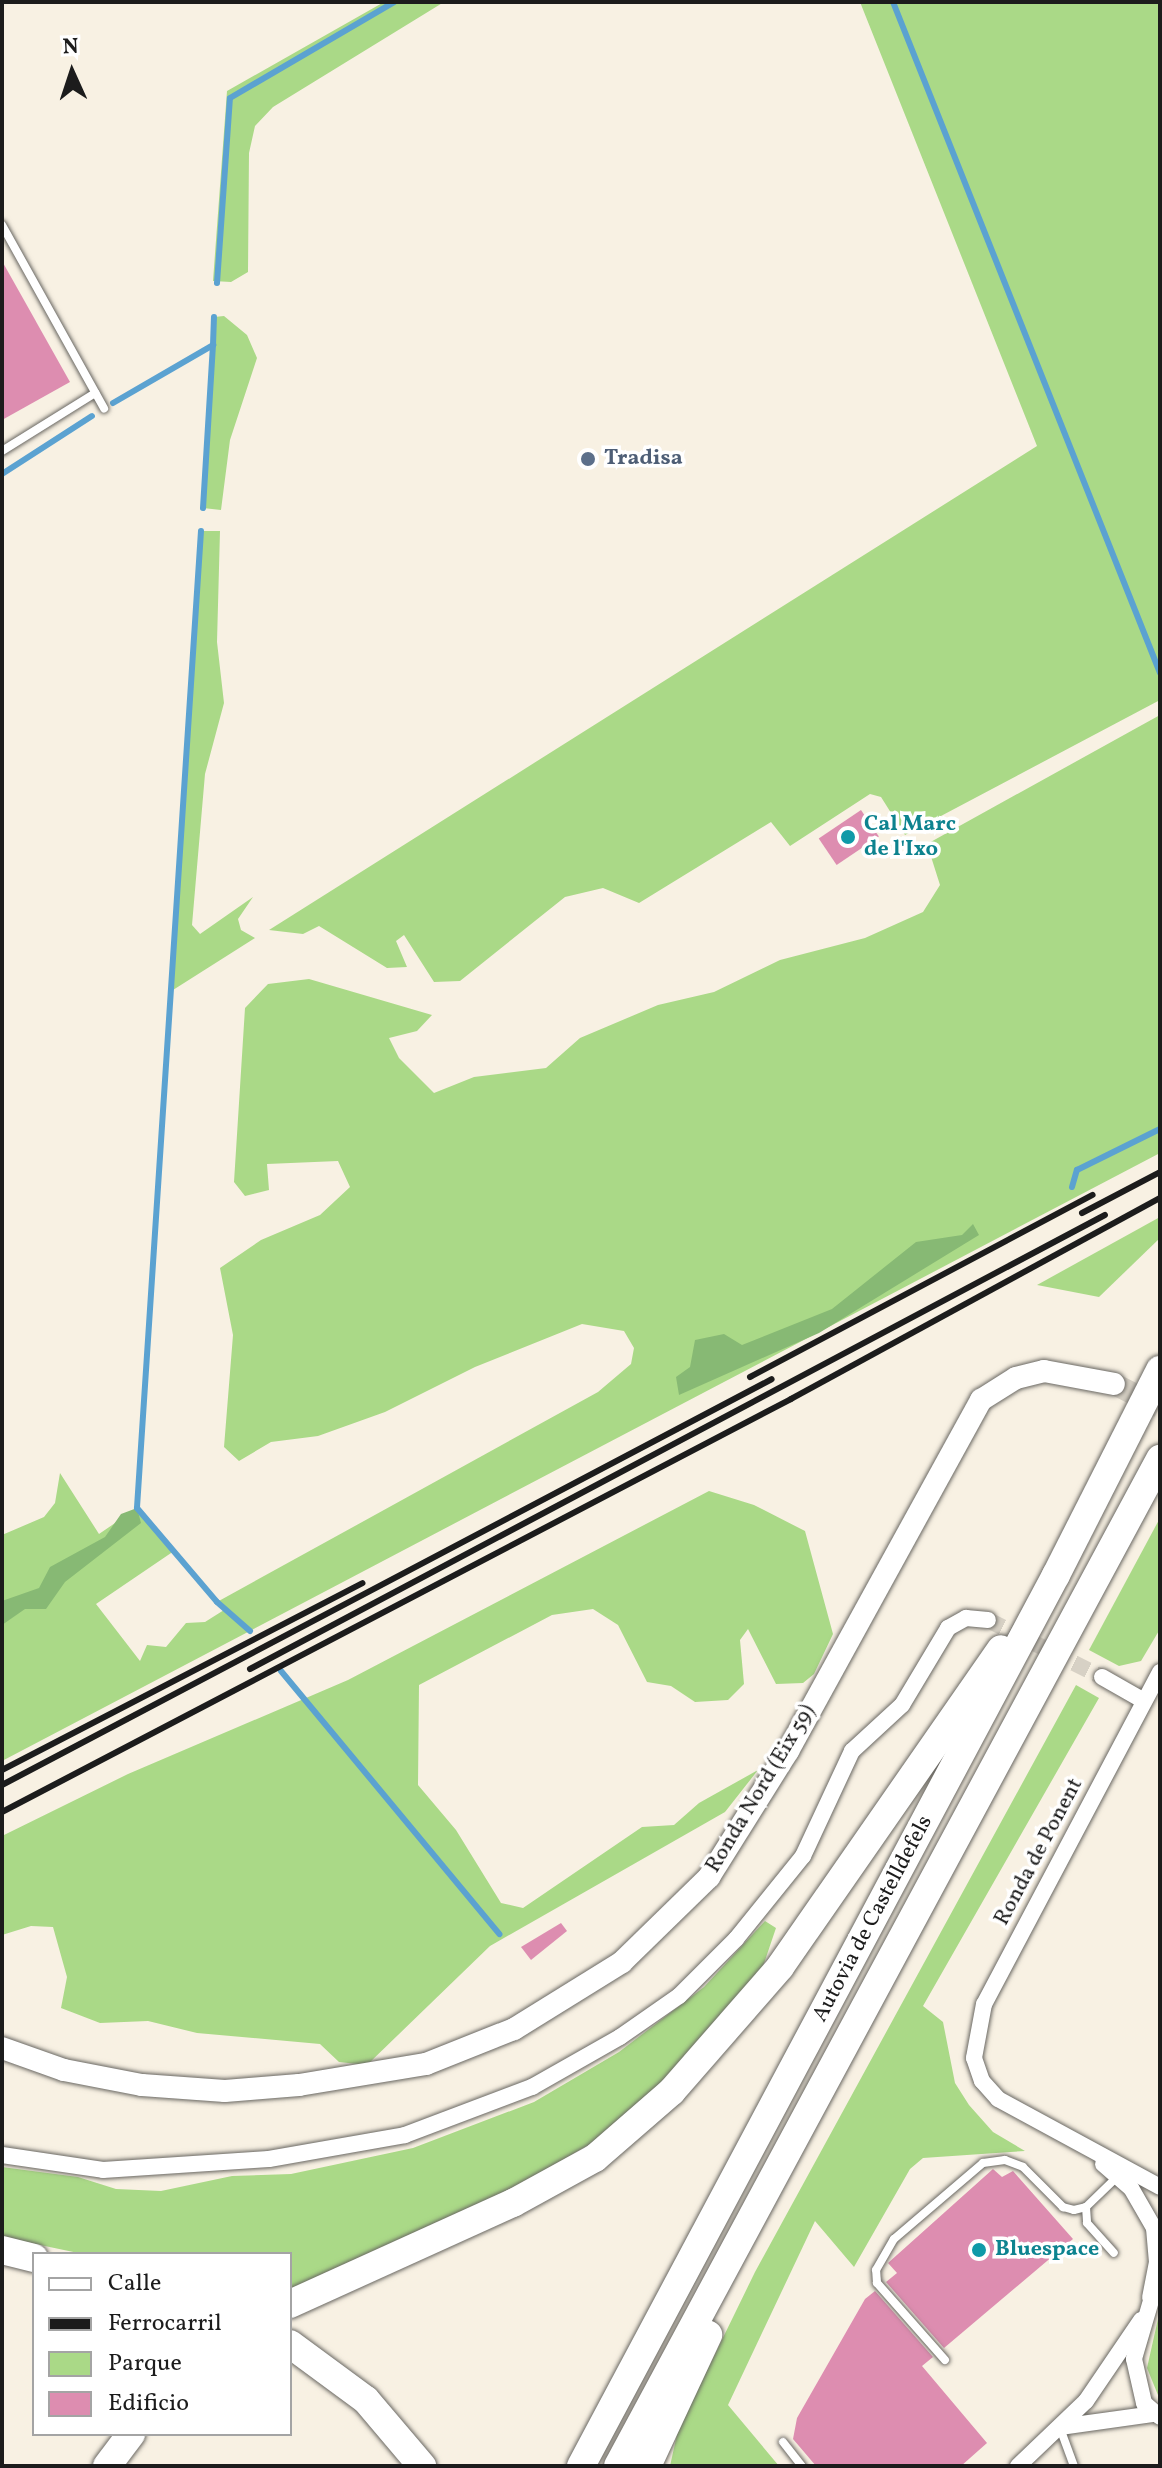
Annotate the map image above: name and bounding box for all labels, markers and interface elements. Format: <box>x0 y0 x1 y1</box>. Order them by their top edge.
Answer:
north arrow <box>32 32 112 112</box>
text: N <box>62 32 80 63</box>
place label: Tradisa <box>604 446 683 472</box>
marker: Tradisa <box>579 450 597 468</box>
place label: Cal Marc de l'Ixo <box>864 811 956 862</box>
marker: Cal Marc de l'Ixo <box>839 828 857 846</box>
street label: Ronda Nord (Eix 59) <box>700 1700 822 1878</box>
street label: Ronda de Ponent <box>989 1774 1089 1930</box>
street label: Autovia de Castelldefels <box>807 1811 939 2027</box>
place label: Bluespace <box>995 2237 1099 2263</box>
marker: Bluespace <box>970 2241 988 2259</box>
legend <box>32 2252 292 2436</box>
text: Calle <box>108 2267 161 2301</box>
text: Ferrocarril <box>108 2307 222 2341</box>
text: Parque <box>108 2347 182 2381</box>
text: Edificio <box>108 2387 189 2421</box>

